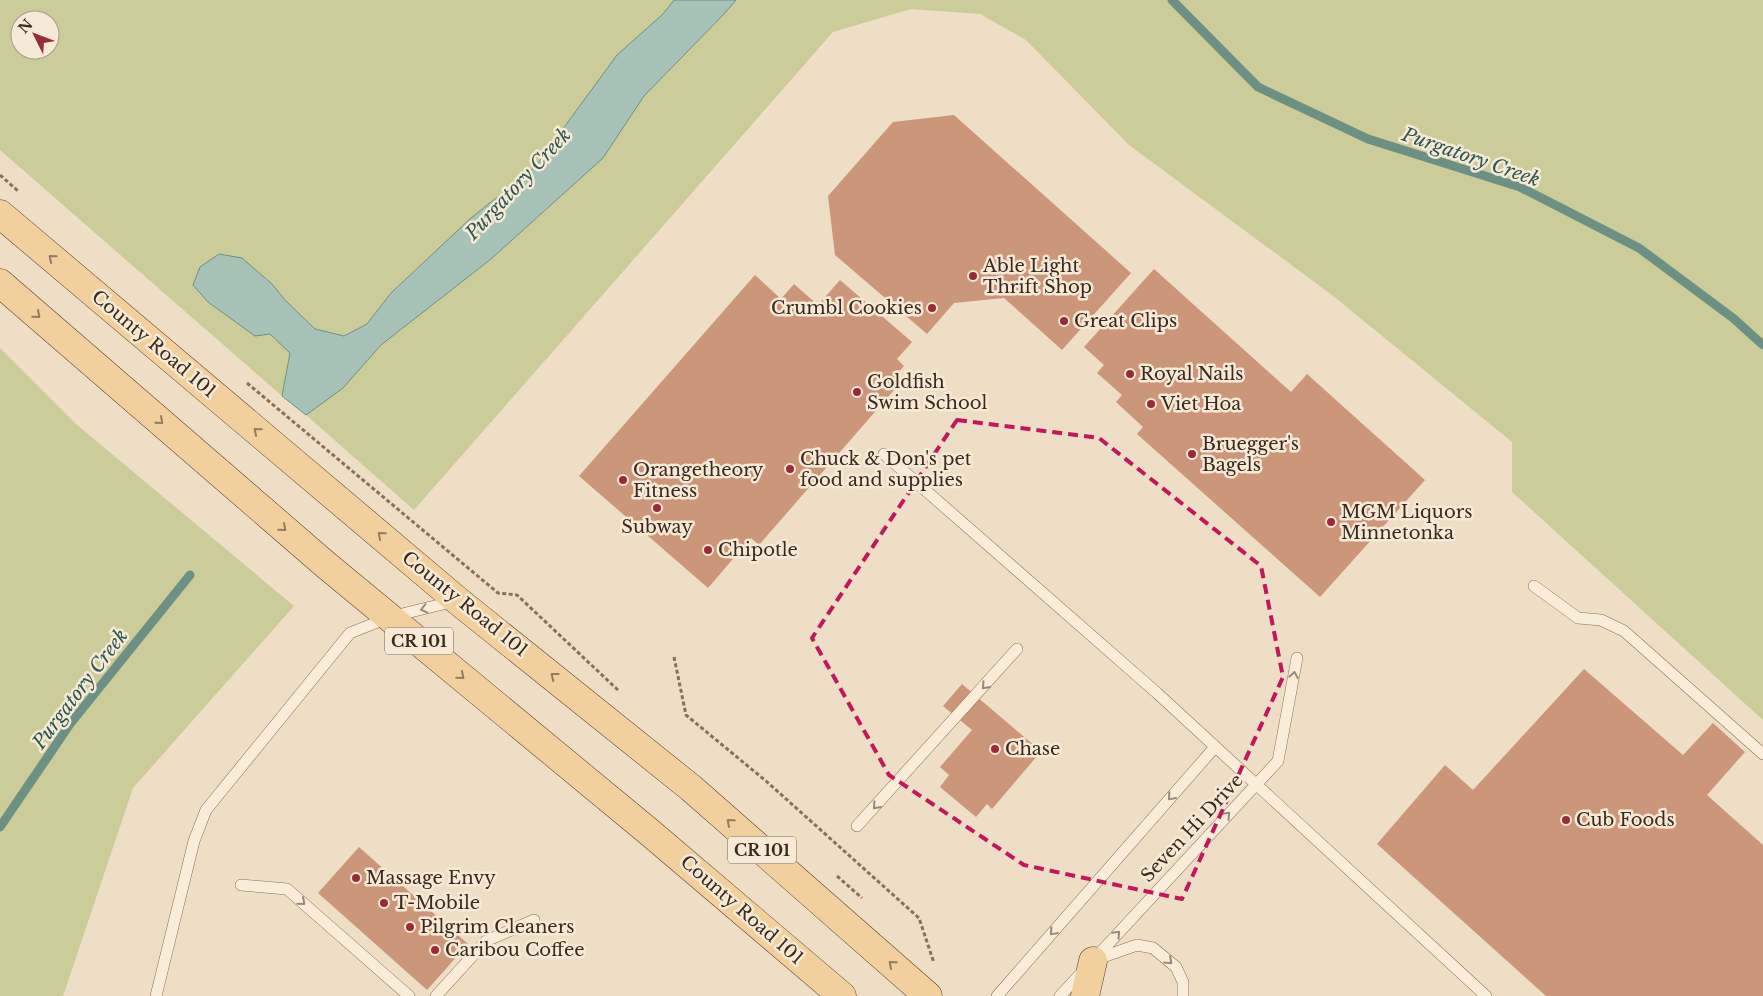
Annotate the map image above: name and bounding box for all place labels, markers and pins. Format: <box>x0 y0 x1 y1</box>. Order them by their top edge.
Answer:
place label: Able Light Thrift Shop <box>982 255 1092 298</box>
marker: Able Light Thrift Shop <box>967 270 979 282</box>
place label: Crumbl Cookies <box>771 297 922 319</box>
marker: Crumbl Cookies <box>926 302 938 314</box>
place label: Great Clips <box>1074 310 1177 332</box>
marker: Great Clips <box>1058 315 1070 327</box>
place label: Royal Nails <box>1140 363 1243 385</box>
marker: Royal Nails <box>1124 368 1136 380</box>
place label: Goldfish Swim School <box>867 371 987 414</box>
marker: Goldfish Swim School <box>851 386 863 398</box>
place label: Viet Hoa <box>1160 393 1241 415</box>
marker: Viet Hoa <box>1145 398 1157 410</box>
place label: Bruegger's Bagels <box>1202 433 1299 476</box>
place label: Chuck & Don's pet food and supplies <box>800 448 972 491</box>
marker: Bruegger's Bagels <box>1186 448 1198 460</box>
place label: Orangetheory Fitness <box>633 459 764 502</box>
marker: Chuck & Don's pet food and supplies <box>784 463 796 475</box>
marker: Orangetheory Fitness <box>617 474 629 486</box>
place label: MGM Liquors Minnetonka <box>1341 501 1472 544</box>
marker: Subway <box>651 502 663 514</box>
place label: Subway <box>621 516 693 538</box>
marker: MGM Liquors Minnetonka <box>1325 516 1337 528</box>
place label: Chipotle <box>718 539 798 561</box>
marker: Chipotle <box>702 544 714 556</box>
place label: Chase <box>1005 738 1060 760</box>
marker: Chase <box>989 743 1001 755</box>
place label: Cub Foods <box>1576 809 1675 831</box>
marker: Cub Foods <box>1560 814 1572 826</box>
place label: Massage Envy <box>366 867 496 889</box>
marker: Massage Envy <box>350 872 362 884</box>
place label: T-Mobile <box>394 892 480 914</box>
marker: T-Mobile <box>378 897 390 909</box>
place label: Pilgrim Cleaners <box>420 916 574 938</box>
marker: Pilgrim Cleaners <box>404 921 416 933</box>
place label: Caribou Coffee <box>445 939 585 961</box>
marker: Caribou Coffee <box>429 944 441 956</box>

